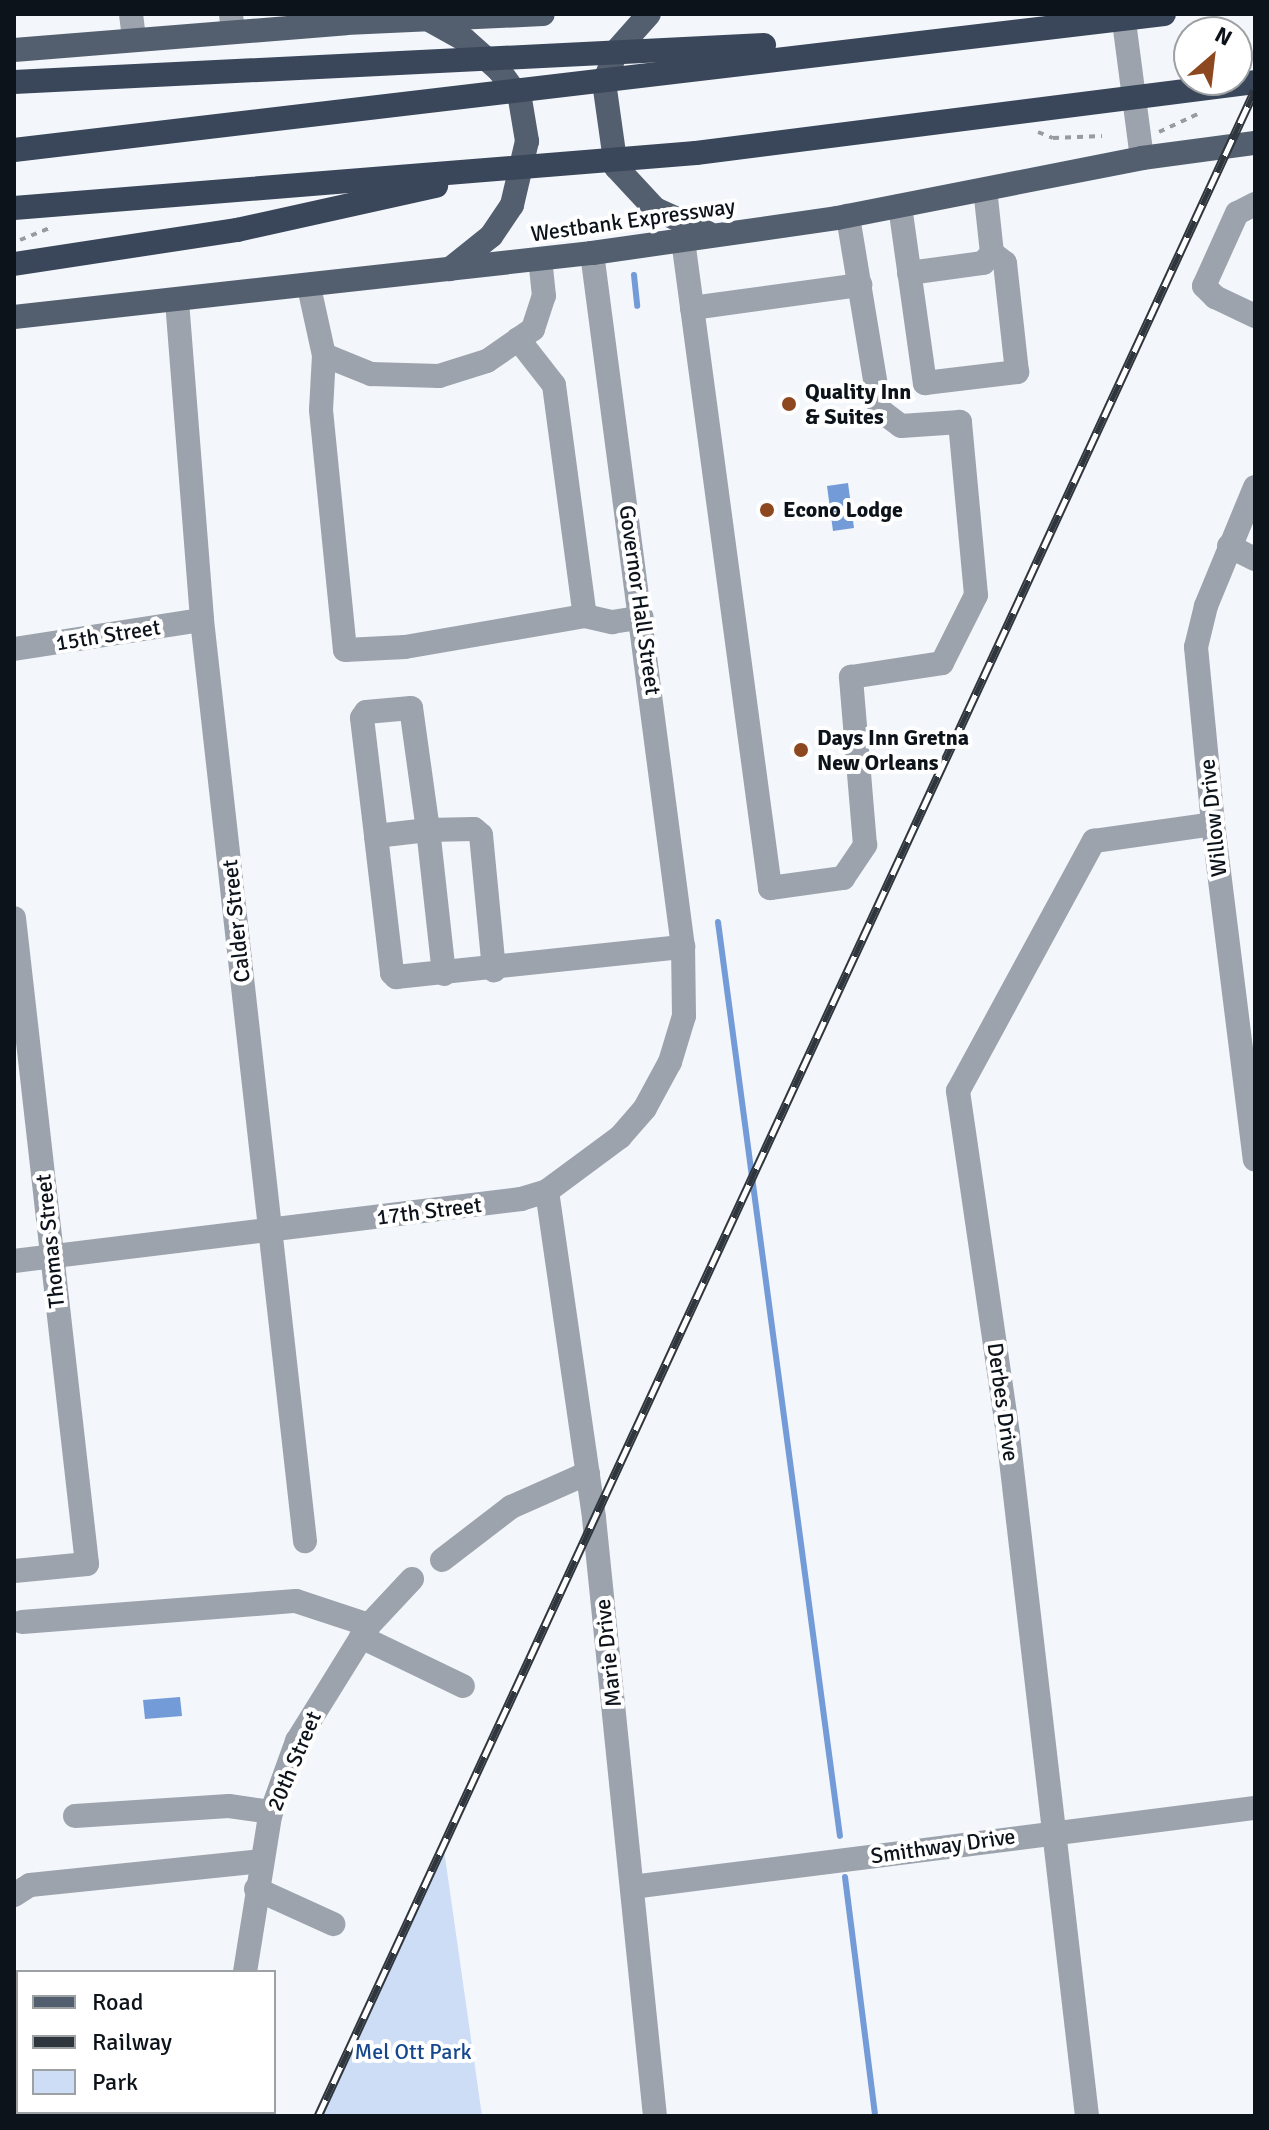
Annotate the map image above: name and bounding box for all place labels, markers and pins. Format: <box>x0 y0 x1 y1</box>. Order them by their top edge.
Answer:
place label: Quality Inn & Suites <box>805 378 911 430</box>
marker: Quality Inn & Suites <box>780 395 798 413</box>
place label: Econo Lodge <box>783 497 903 523</box>
marker: Econo Lodge <box>758 501 776 519</box>
place label: Days Inn Gretna New Orleans <box>817 724 969 776</box>
marker: Days Inn Gretna New Orleans <box>792 741 810 759</box>

